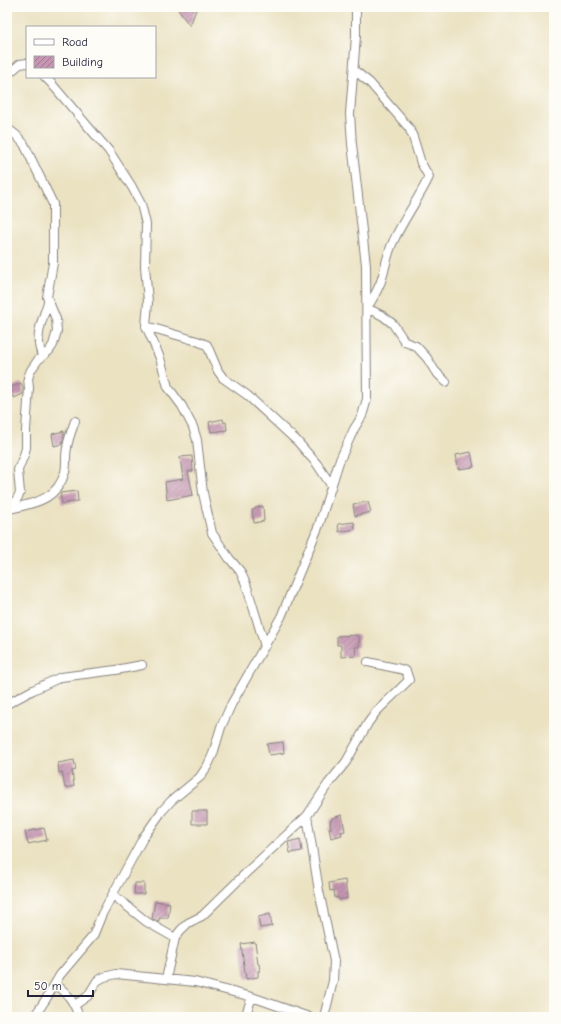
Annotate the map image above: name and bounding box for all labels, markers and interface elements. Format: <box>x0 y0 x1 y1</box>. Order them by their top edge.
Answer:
legend <box>26 26 156 78</box>
text: Road <box>62 35 88 49</box>
text: Building <box>62 55 103 69</box>
scale bar <box>28 972 93 998</box>
text: 50 m <box>34 979 62 993</box>

